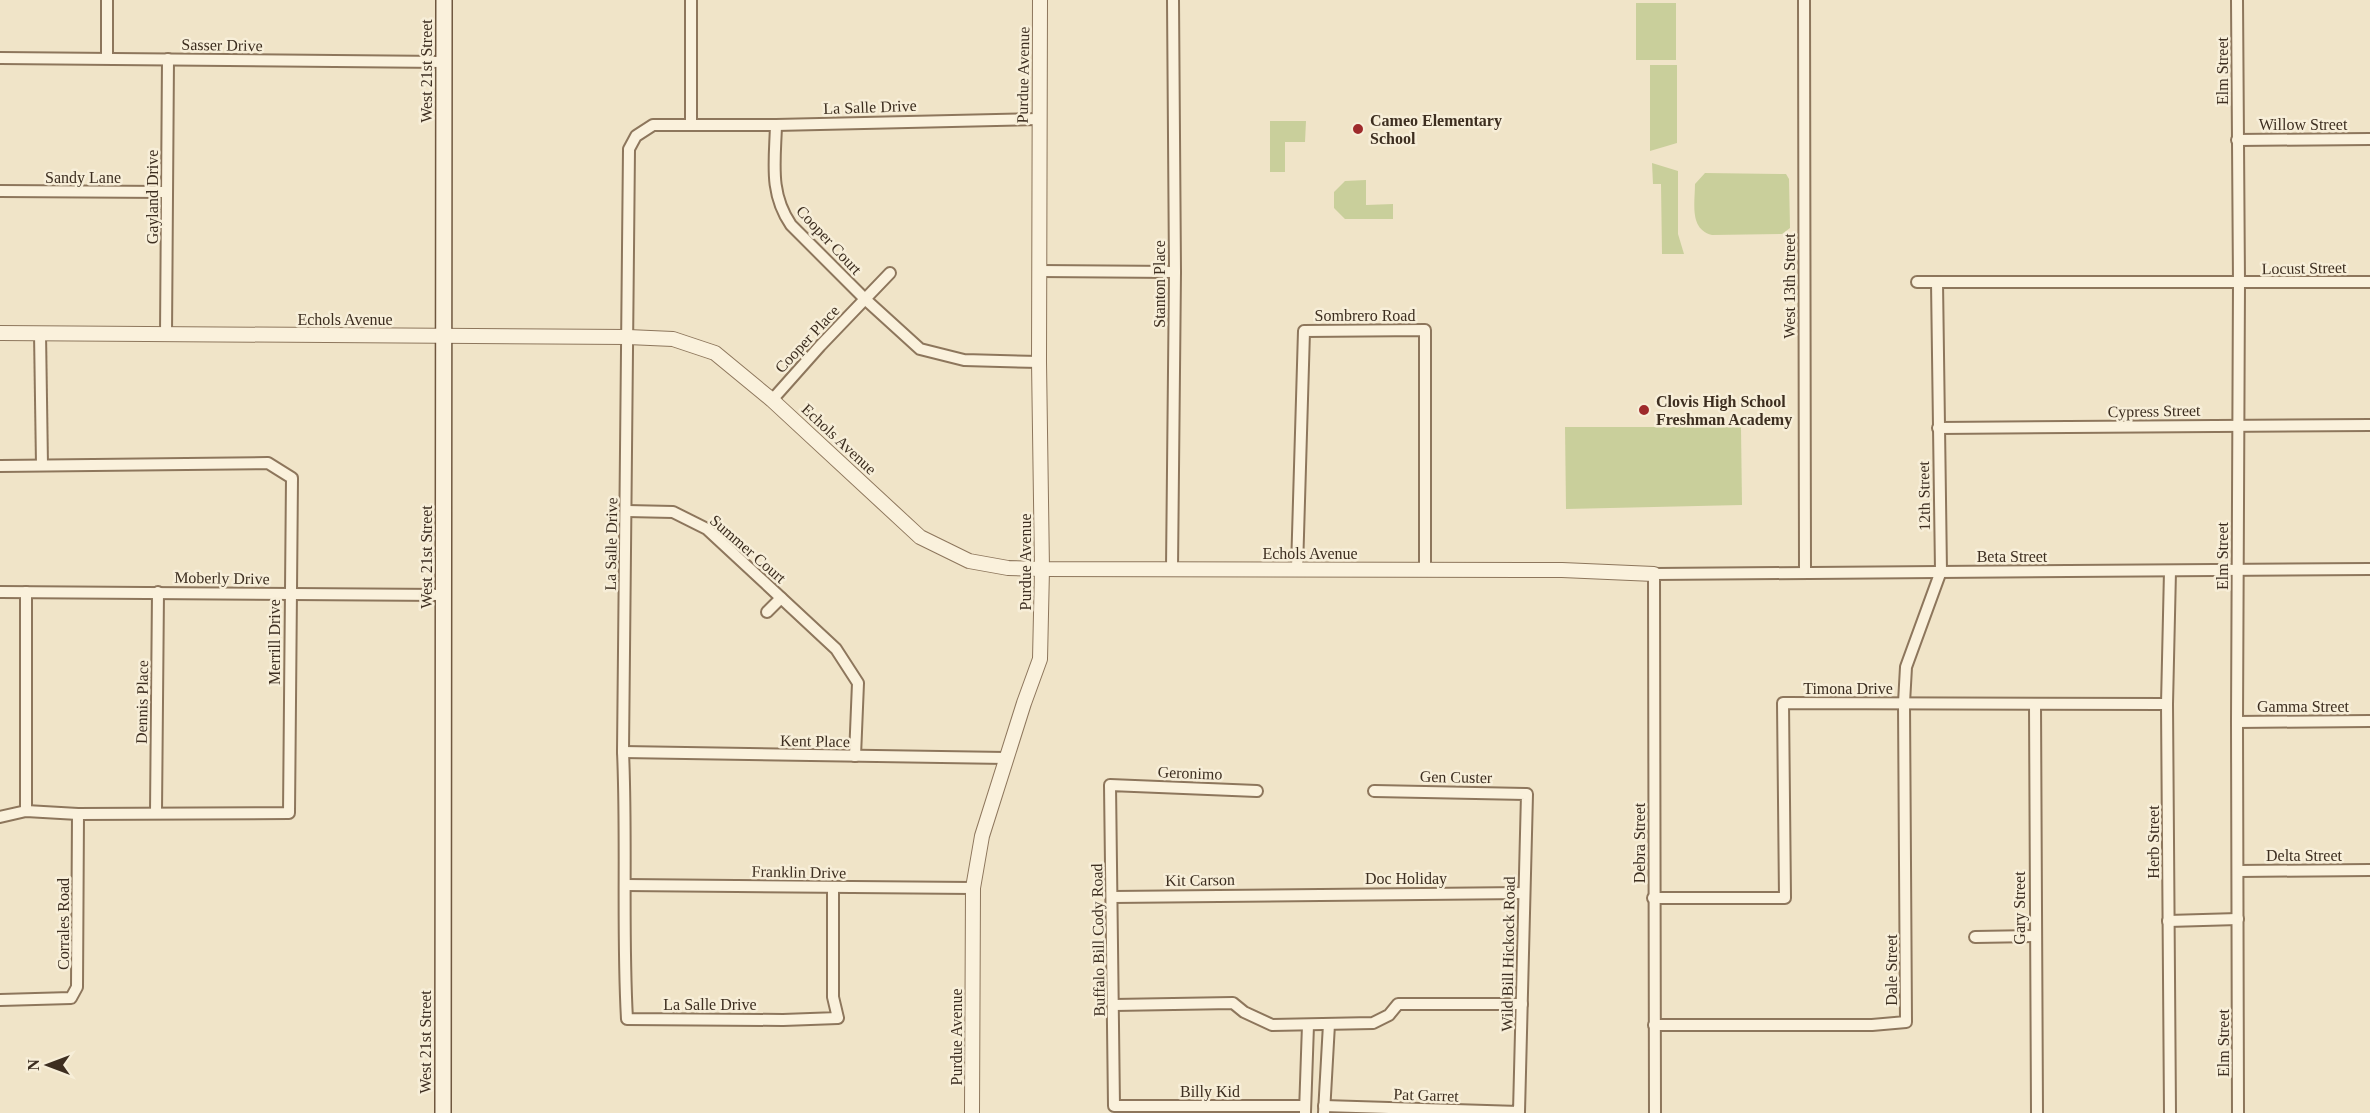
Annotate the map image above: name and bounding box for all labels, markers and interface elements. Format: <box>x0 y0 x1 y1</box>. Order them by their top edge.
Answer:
street label: West 21st Street <box>418 19 435 123</box>
street label: Purdue Avenue <box>1014 26 1032 124</box>
street label: Sasser Drive <box>181 36 263 54</box>
street label: Elm Street <box>2214 36 2231 105</box>
street label: La Salle Drive <box>823 97 917 117</box>
place label: Cameo Elementary School <box>1370 112 1502 147</box>
street label: Willow Street <box>2259 116 2348 133</box>
marker: Cameo Elementary School <box>1351 122 1365 136</box>
street label: Gayland Drive <box>144 150 162 244</box>
street label: Sandy Lane <box>45 169 121 187</box>
street label: Cooper Court <box>792 202 865 279</box>
street label: West 13th Street <box>1781 233 1798 339</box>
street label: Stanton Place <box>1151 240 1168 328</box>
street label: Locust Street <box>2261 259 2347 277</box>
street label: Cooper Place <box>772 302 843 377</box>
street label: Sombrero Road <box>1315 307 1415 324</box>
street label: Echols Avenue <box>297 311 393 328</box>
place label: Clovis High School Freshman Academy <box>1656 393 1792 429</box>
street label: Echols Avenue <box>798 400 880 478</box>
street label: Cypress Street <box>2107 402 2201 421</box>
marker: Clovis High School Freshman Academy <box>1637 403 1651 417</box>
street label: 12th Street <box>1915 460 1933 531</box>
street label: La Salle Drive <box>602 497 620 591</box>
street label: West 21st Street <box>418 505 435 609</box>
street label: Summer Court <box>707 512 790 587</box>
street label: Purdue Avenue <box>1017 513 1034 611</box>
street label: Elm Street <box>2214 521 2231 590</box>
street label: Echols Avenue <box>1262 545 1358 562</box>
street label: Beta Street <box>1977 548 2048 565</box>
street label: Moberly Drive <box>174 569 270 588</box>
street label: Merrill Drive <box>266 599 283 685</box>
street label: Dennis Place <box>133 660 151 744</box>
street label: Timona Drive <box>1803 680 1893 697</box>
street label: Gamma Street <box>2257 698 2350 715</box>
street label: Kent Place <box>780 732 850 750</box>
street label: Geronimo <box>1157 763 1223 783</box>
street label: Gen Custer <box>1420 768 1493 786</box>
street label: Debra Street <box>1631 802 1648 883</box>
street label: Herb Street <box>2145 805 2162 879</box>
street label: Delta Street <box>2266 847 2343 864</box>
street label: Franklin Drive <box>752 863 846 881</box>
street label: Buffalo Bill Cody Road <box>1088 863 1109 1017</box>
street label: Doc Holiday <box>1365 870 1447 888</box>
street label: Kit Carson <box>1165 871 1235 889</box>
street label: Gary Street <box>2011 871 2029 945</box>
street label: Wild Bill Hickock Road <box>1498 876 1518 1032</box>
street label: Corrales Road <box>55 878 72 970</box>
street label: Dale Street <box>1883 934 1900 1006</box>
street label: Purdue Avenue <box>948 988 965 1086</box>
street label: West 21st Street <box>417 990 434 1094</box>
street label: La Salle Drive <box>663 996 757 1013</box>
street label: Elm Street <box>2215 1008 2232 1077</box>
north arrow <box>18 1035 78 1095</box>
text: N <box>25 1059 42 1071</box>
street label: Billy Kid <box>1180 1083 1240 1101</box>
street label: Pat Garret <box>1393 1085 1459 1105</box>

